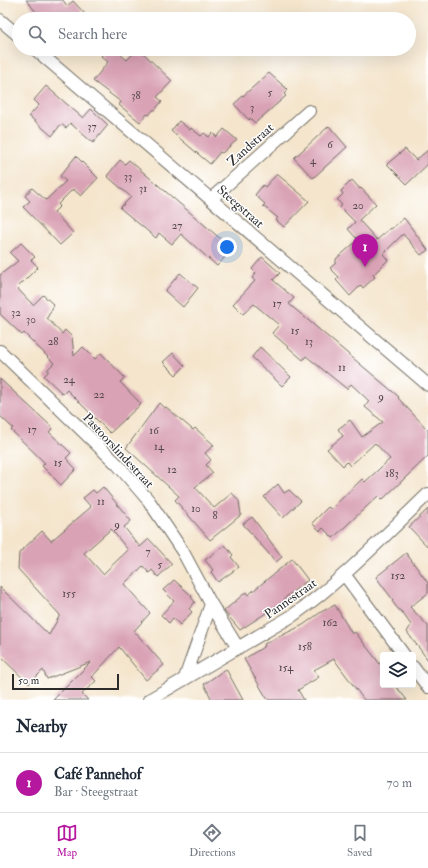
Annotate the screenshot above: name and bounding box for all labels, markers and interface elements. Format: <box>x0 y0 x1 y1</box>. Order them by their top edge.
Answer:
search box <box>12 12 416 56</box>
icon: search <box>26 23 48 45</box>
text: Search here <box>58 25 127 44</box>
house number: 5 <box>268 86 273 99</box>
house number: 38 <box>131 89 141 102</box>
house number: 3 <box>250 101 254 114</box>
house number: 37 <box>87 120 97 133</box>
street label: Zandstraat <box>224 120 277 170</box>
house number: 6 <box>327 138 334 151</box>
house number: 4 <box>310 154 317 167</box>
house number: 33 <box>124 170 132 183</box>
house number: 31 <box>139 182 147 195</box>
street label: Steegstraat <box>214 182 267 232</box>
house number: 20 <box>352 199 364 212</box>
house number: 27 <box>172 219 182 232</box>
pin: 1 <box>352 234 378 267</box>
your location <box>217 237 237 257</box>
house number: 17 <box>273 297 281 310</box>
house number: 32 <box>11 306 21 319</box>
house number: 30 <box>26 313 36 326</box>
house number: 15 <box>291 324 300 337</box>
house number: 28 <box>48 335 58 348</box>
house number: 13 <box>305 335 313 348</box>
house number: 11 <box>338 361 346 374</box>
house number: 24 <box>63 373 76 386</box>
house number: 22 <box>93 388 105 401</box>
house number: 9 <box>377 390 384 403</box>
street label: Pastoorslindestraat <box>79 410 157 492</box>
house number: 17 <box>28 423 36 436</box>
house number: 16 <box>149 424 160 437</box>
house number: 14 <box>154 440 165 453</box>
house number: 15 <box>54 456 63 469</box>
house number: 12 <box>167 463 177 476</box>
house number: 183 <box>385 467 399 480</box>
house number: 11 <box>97 495 105 508</box>
house number: 10 <box>191 502 201 515</box>
house number: 8 <box>212 509 218 522</box>
house number: 9 <box>113 518 120 531</box>
house number: 7 <box>145 545 151 558</box>
house number: 5 <box>158 558 163 571</box>
house number: 152 <box>391 569 406 582</box>
street label: Pannestraat <box>261 575 320 623</box>
house number: 155 <box>62 587 76 600</box>
house number: 162 <box>323 616 338 629</box>
house number: 158 <box>298 640 312 653</box>
map controls <box>380 652 416 688</box>
button: layers <box>380 652 416 688</box>
house number: 154 <box>279 661 294 674</box>
scale bar <box>12 672 119 691</box>
text: 50 m <box>18 674 39 687</box>
text: Nearby <box>16 716 67 737</box>
text: Café Pannehof <box>54 765 142 784</box>
text: 1 <box>27 775 31 791</box>
text: 70 m <box>387 775 412 791</box>
text: Bar · Steegstraat <box>54 784 138 800</box>
tab: Map <box>56 822 78 859</box>
tab: Directions <box>189 822 236 859</box>
tab: Saved <box>347 822 372 859</box>

